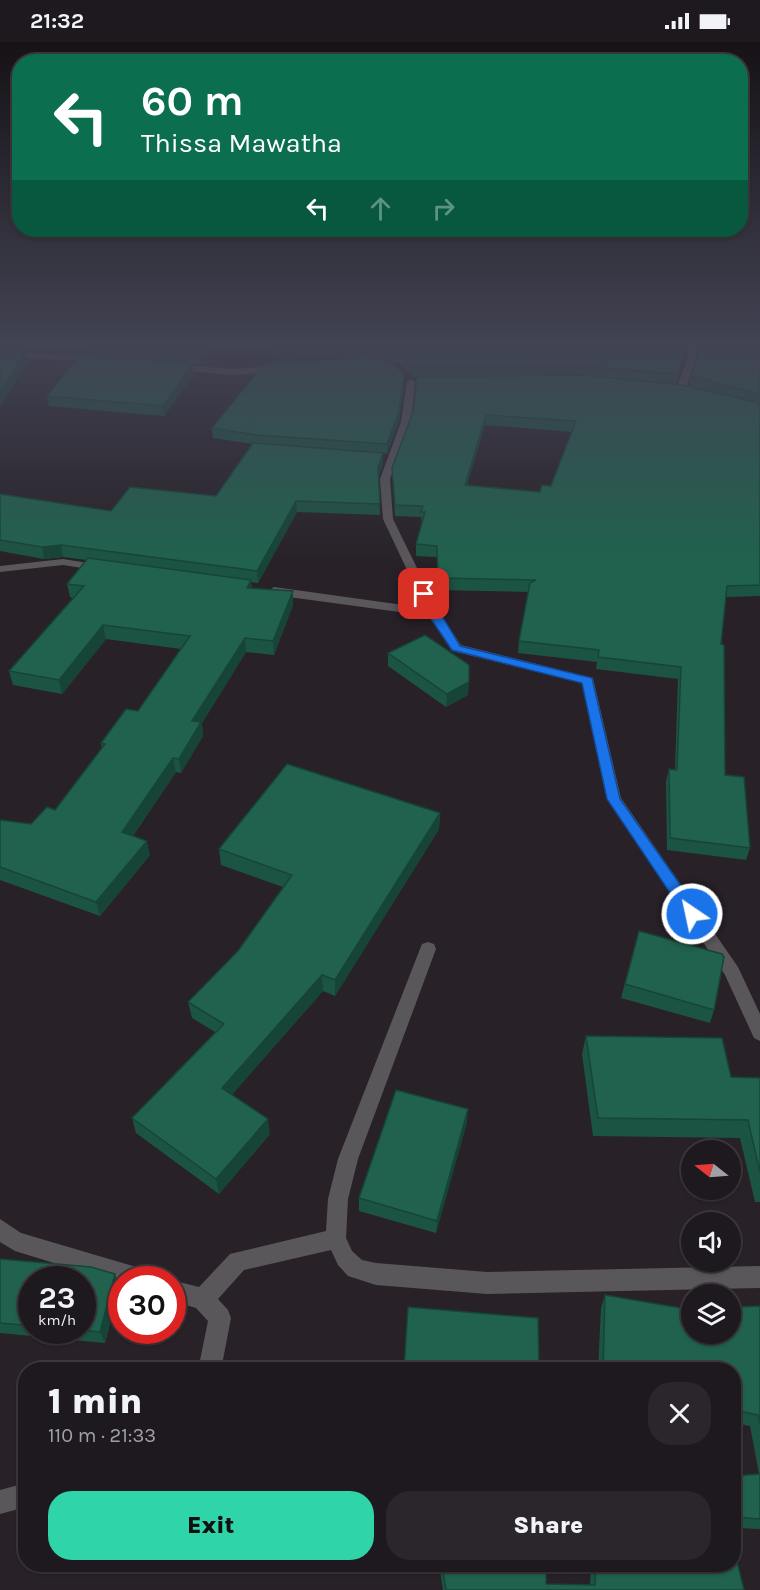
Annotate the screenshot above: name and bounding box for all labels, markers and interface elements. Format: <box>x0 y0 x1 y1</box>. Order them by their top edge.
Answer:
text: 21:32 <box>30 8 84 34</box>
text: 60 m <box>141 76 244 126</box>
icon: left <box>42 78 120 156</box>
text: Thissa Mawatha <box>141 127 342 159</box>
icon: left <box>301 192 334 225</box>
icon: ahead <box>364 192 397 225</box>
icon: right <box>427 192 460 225</box>
pin <box>398 568 449 619</box>
icon: arrive <box>407 577 440 610</box>
position arrow <box>660 882 724 946</box>
north arrow <box>681 1140 741 1200</box>
map controls <box>681 1140 741 1344</box>
button: sound <box>681 1212 741 1272</box>
speed limit sign: 30 <box>108 1266 186 1344</box>
text: 23 <box>39 1280 75 1316</box>
button: layers <box>681 1284 741 1344</box>
text: km/h <box>38 1311 76 1329</box>
text: 1 min <box>48 1380 142 1422</box>
button: close <box>648 1382 711 1445</box>
text: 110 m · 21:33 <box>48 1424 156 1447</box>
button: Exit <box>48 1491 374 1560</box>
button: Share <box>386 1491 711 1560</box>

